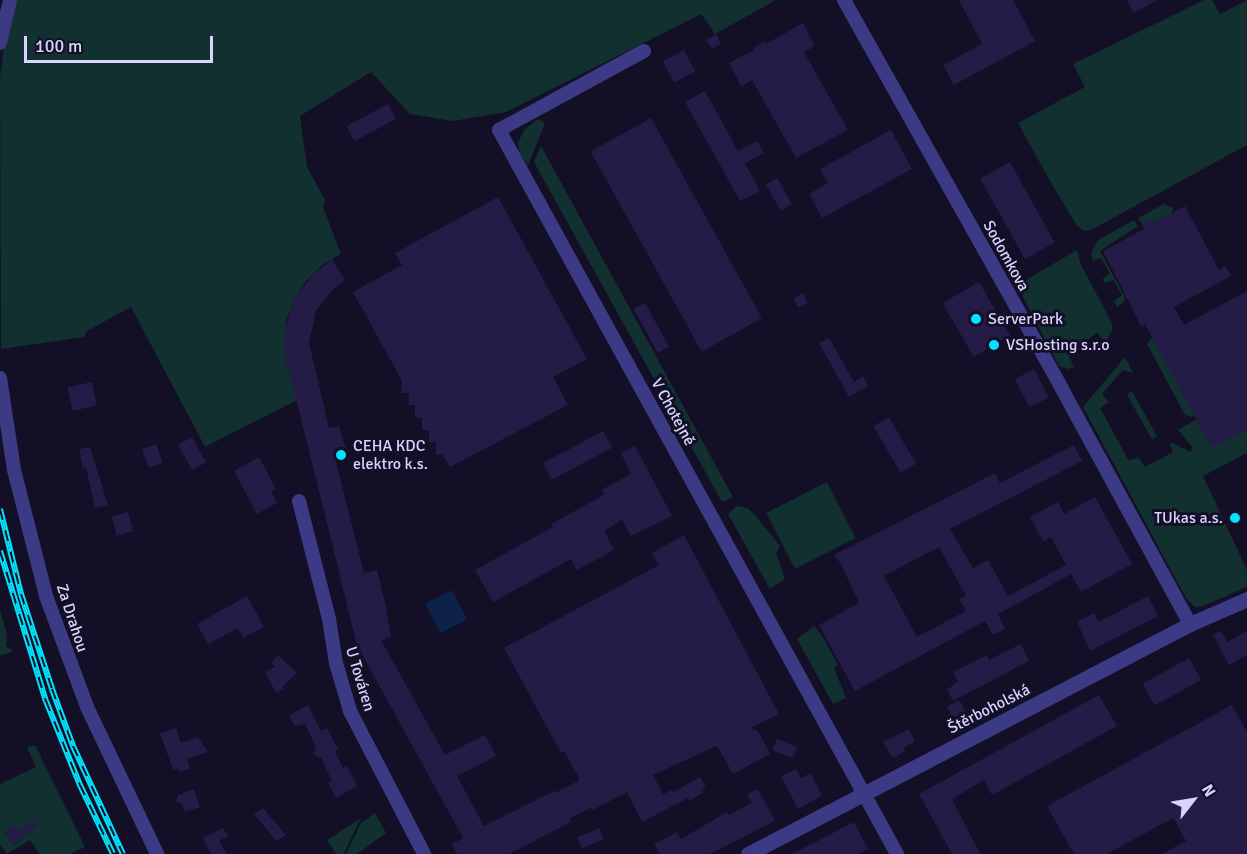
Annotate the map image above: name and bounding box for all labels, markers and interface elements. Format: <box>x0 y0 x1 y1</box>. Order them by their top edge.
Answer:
scale bar <box>27 24 216 62</box>
text: 100 m <box>35 35 82 57</box>
street label: Sodomkova <box>979 217 1033 295</box>
place label: ServerPark <box>988 309 1063 329</box>
marker: ServerPark <box>969 312 983 326</box>
place label: VSHosting s.r.o <box>1006 335 1110 355</box>
marker: VSHosting s.r.o <box>987 338 1001 352</box>
street label: V Chotejně <box>647 375 699 449</box>
place label: CEHA KDC elektro k.s. <box>353 436 428 474</box>
marker: CEHA KDC elektro k.s. <box>334 448 348 462</box>
place label: TUkas a.s. <box>1154 508 1223 528</box>
marker: TUkas a.s. <box>1228 511 1242 525</box>
street label: Za Drahou <box>52 582 92 654</box>
street label: U Továren <box>341 644 379 714</box>
street label: Štěrboholská <box>945 680 1033 738</box>
north arrow <box>1163 770 1223 830</box>
text: N <box>1197 781 1220 801</box>

